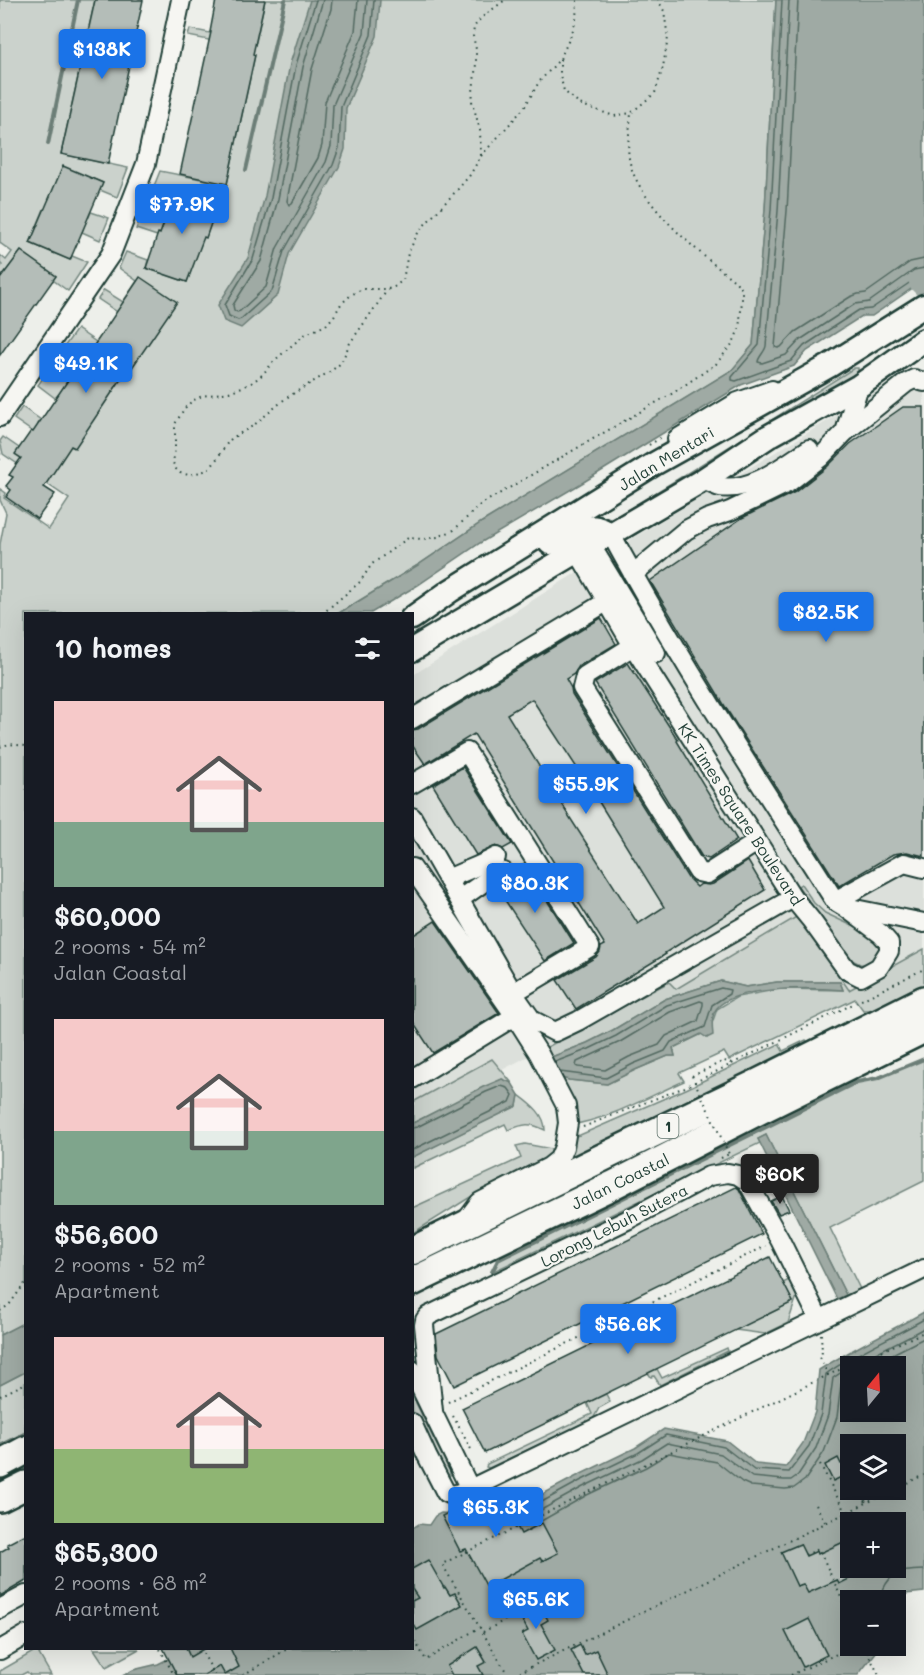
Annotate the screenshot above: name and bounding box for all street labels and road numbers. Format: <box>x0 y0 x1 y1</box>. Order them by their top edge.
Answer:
street label: Jalan Mentari <box>614 421 718 495</box>
street label: KK Times Square Boulevard <box>674 719 808 909</box>
road number: 1 <box>658 1114 678 1138</box>
street label: Jalan Coastal <box>568 1148 672 1214</box>
street label: Lorong Lebuh Sutera <box>537 1179 691 1271</box>

